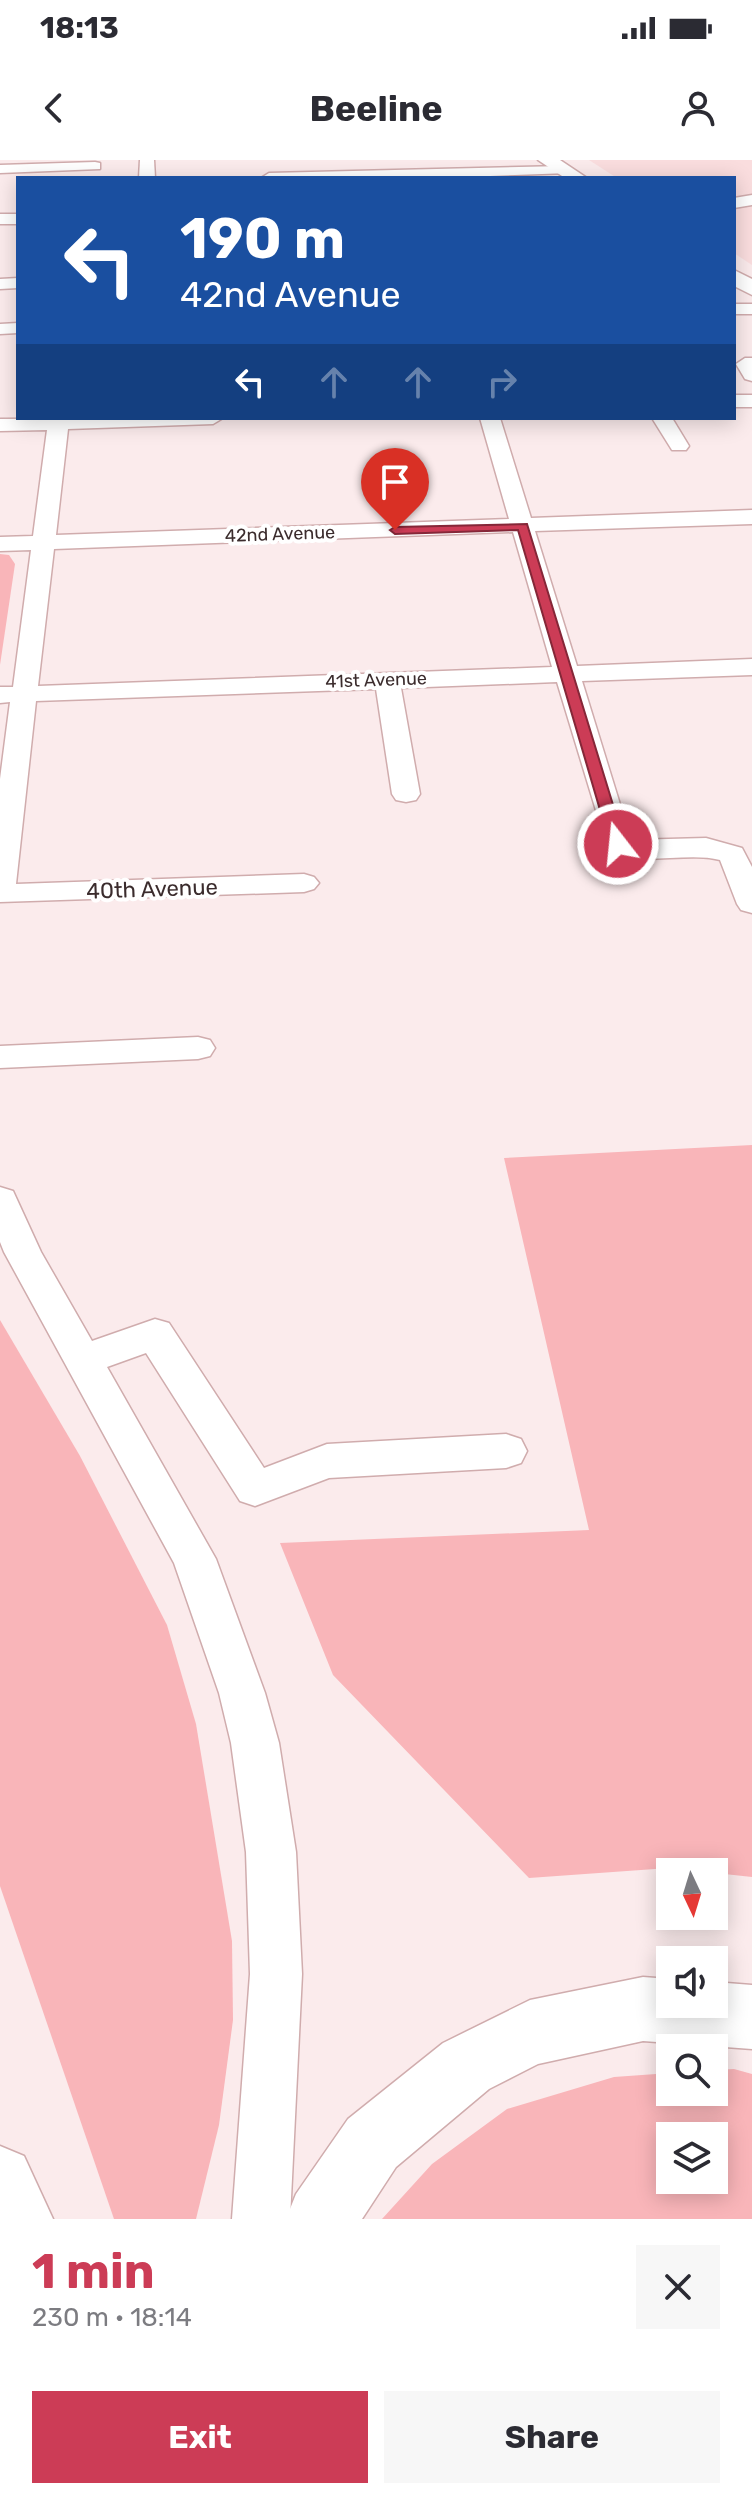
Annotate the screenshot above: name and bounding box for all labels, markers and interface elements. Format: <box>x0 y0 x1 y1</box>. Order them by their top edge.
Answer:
text: 18:13 <box>40 10 119 46</box>
icon: back <box>32 86 76 130</box>
icon: person <box>676 86 720 130</box>
text: Beeline <box>309 87 443 130</box>
text: 190 m <box>180 206 345 272</box>
icon: left <box>48 208 152 312</box>
text: 42nd Avenue <box>180 273 401 316</box>
icon: left <box>228 360 272 404</box>
icon: ahead <box>312 360 356 404</box>
icon: ahead <box>396 360 440 404</box>
icon: right <box>480 360 524 404</box>
pin <box>361 448 429 530</box>
icon: arrive <box>373 460 417 504</box>
street label: 42nd Avenue <box>224 521 336 547</box>
street label: 41st Avenue <box>325 667 427 693</box>
position arrow <box>576 802 660 886</box>
street label: 40th Avenue <box>86 873 218 905</box>
north arrow <box>656 1858 728 1930</box>
map controls <box>656 1858 728 2194</box>
button: sound <box>656 1946 728 2018</box>
button: search <box>656 2034 728 2106</box>
button: layers <box>656 2122 728 2194</box>
text: 1 min <box>32 2243 155 2300</box>
button: close <box>636 2245 720 2329</box>
text: 230 m · 18:14 <box>32 2302 192 2333</box>
button: Exit <box>32 2391 368 2483</box>
button: Share <box>384 2391 720 2483</box>

